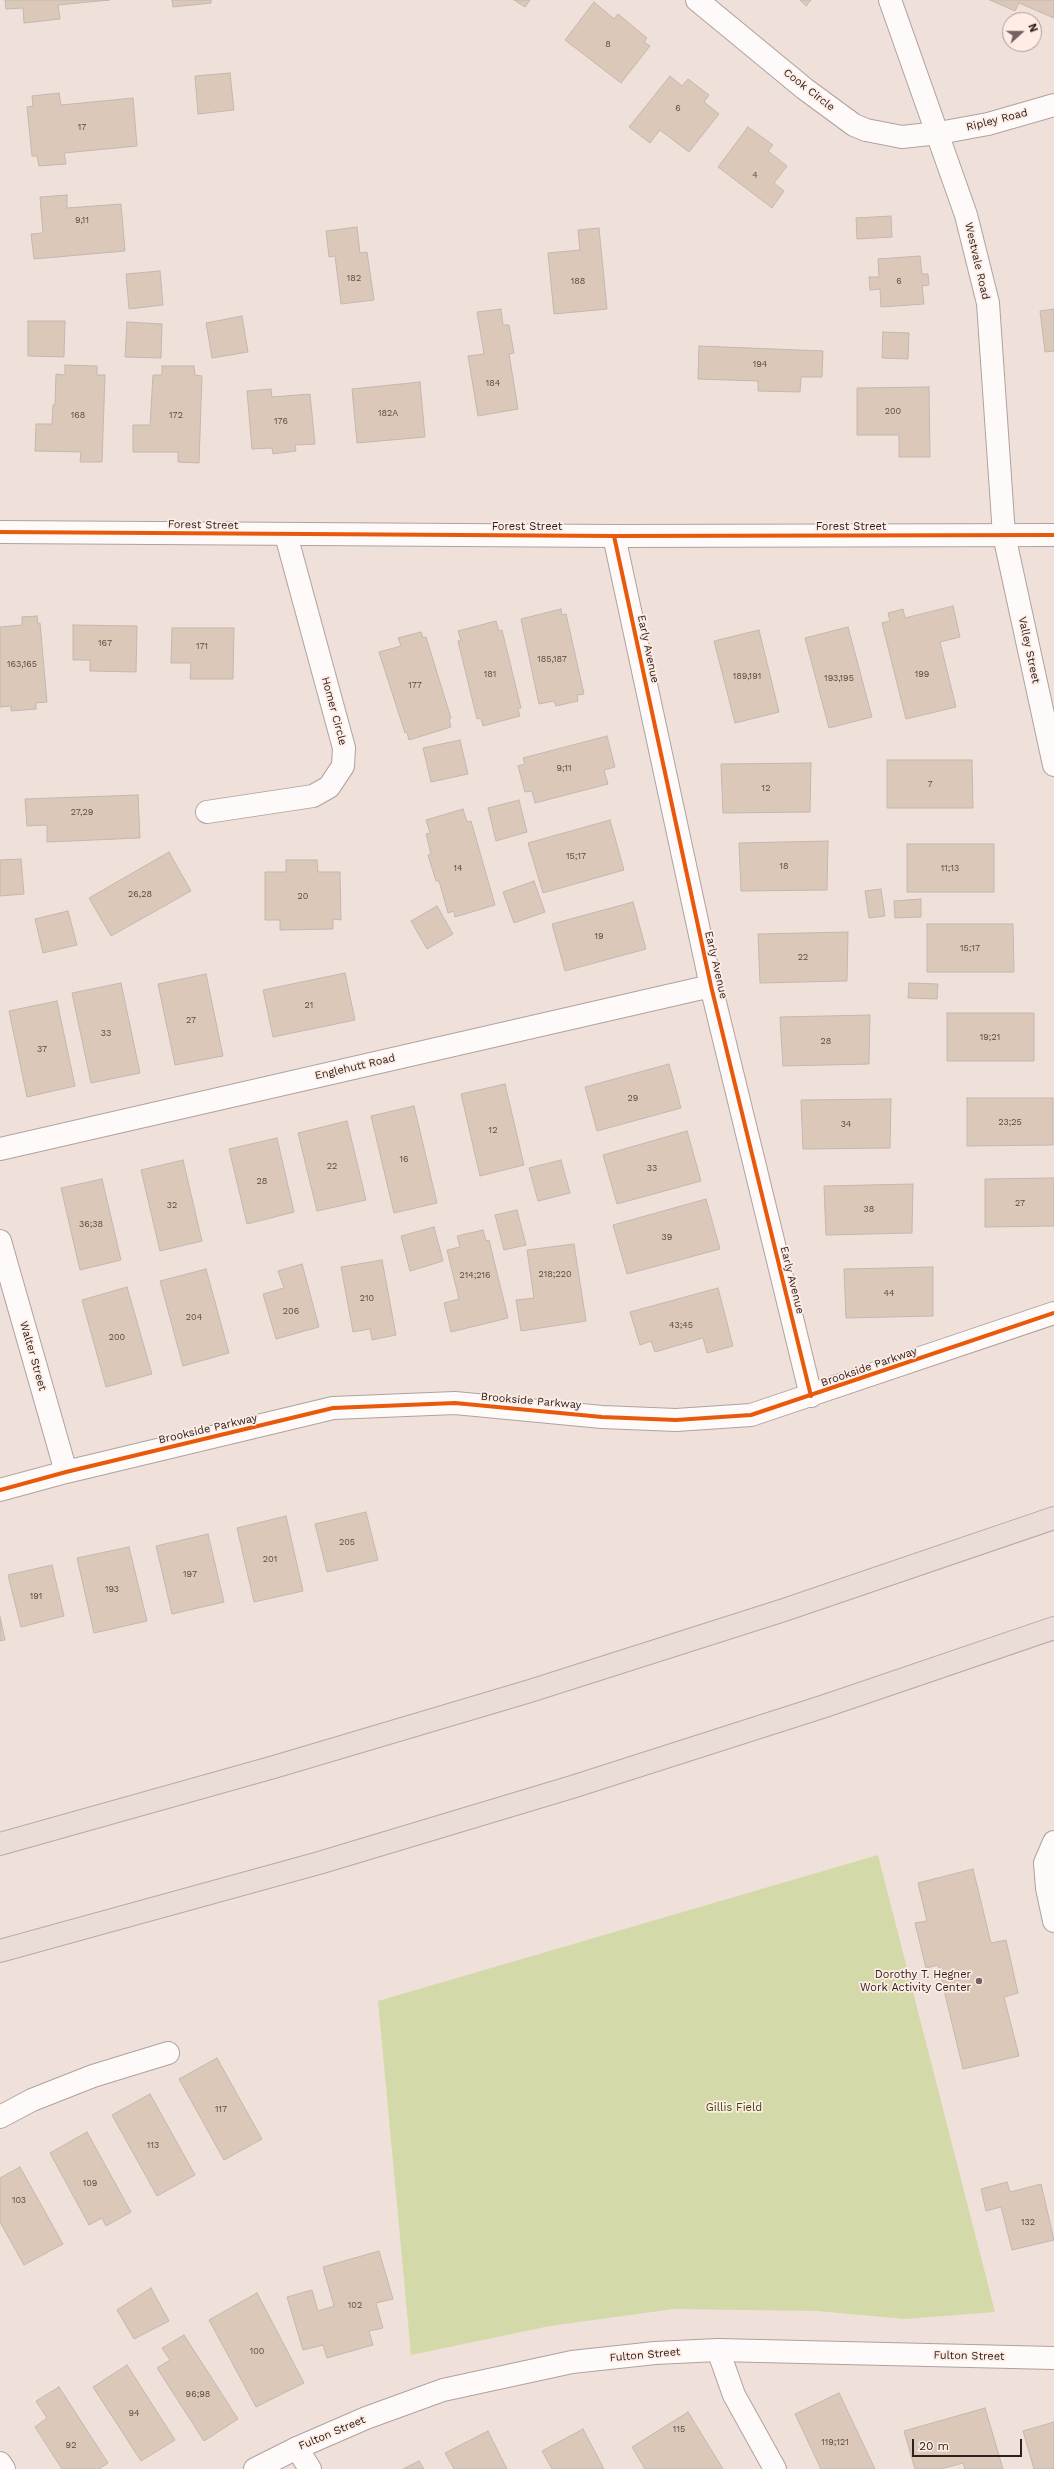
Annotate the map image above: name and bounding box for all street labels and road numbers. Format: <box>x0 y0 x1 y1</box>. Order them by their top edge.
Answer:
street label: Cook Circle <box>781 66 837 114</box>
street label: Ripley Road <box>965 106 1029 134</box>
street label: Westvale Road <box>962 221 992 301</box>
street label: Forest Street <box>168 518 238 532</box>
street label: Forest Street <box>492 520 562 534</box>
street label: Forest Street <box>816 520 886 534</box>
street label: Early Avenue <box>634 614 662 684</box>
street label: Valley Street <box>1015 615 1043 685</box>
street label: Homer Circle <box>319 675 349 747</box>
street label: Early Avenue <box>702 930 730 1000</box>
street label: Englehutt Road <box>314 1051 396 1083</box>
street label: Early Avenue <box>777 1245 807 1315</box>
street label: Walter Street <box>17 1320 49 1392</box>
street label: Brookside Parkway <box>819 1344 919 1390</box>
street label: Brookside Parkway <box>480 1390 582 1412</box>
street label: Brookside Parkway <box>157 1411 259 1447</box>
street label: Fulton Street <box>609 2345 681 2365</box>
street label: Fulton Street <box>933 2349 1005 2363</box>
street label: Fulton Street <box>297 2413 367 2453</box>

